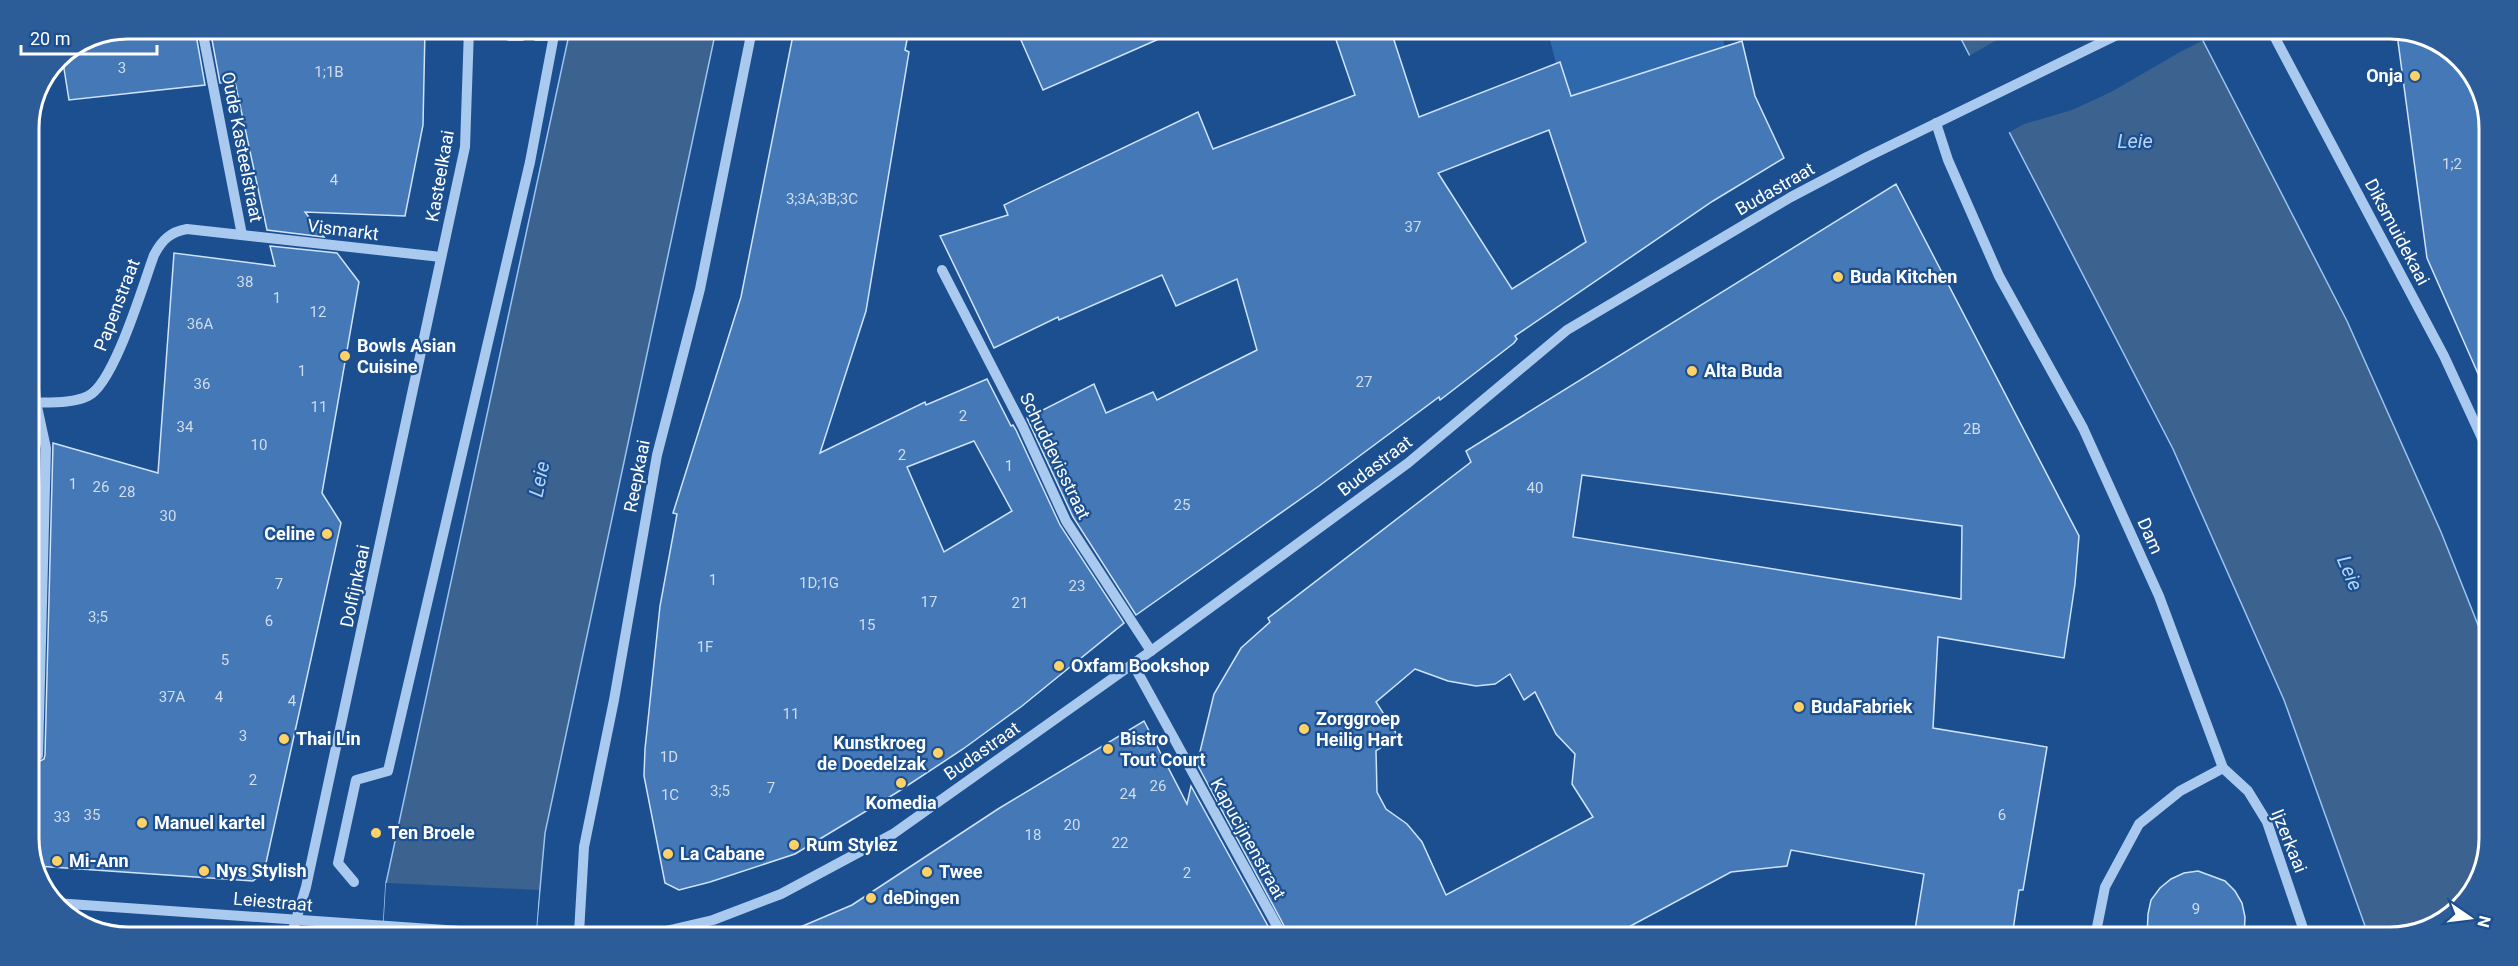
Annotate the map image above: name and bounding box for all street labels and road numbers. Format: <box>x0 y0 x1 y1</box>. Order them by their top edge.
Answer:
street label: Oude Kasteelstraat <box>218 70 267 224</box>
street label: Kasteelkaai <box>421 128 458 223</box>
street label: Budastraat <box>1732 158 1818 220</box>
street label: Diksmuidekaai <box>2361 175 2434 289</box>
street label: Vismarkt <box>306 215 380 244</box>
street label: Papenstraat <box>89 256 144 354</box>
street label: Schuddevisstraat <box>1016 389 1095 523</box>
street label: Budastraat <box>1333 431 1416 500</box>
street label: Reepkaai <box>619 438 654 514</box>
street label: Dam <box>2133 514 2168 557</box>
street label: Dolfijnkaai <box>336 543 373 629</box>
street label: Budastraat <box>940 717 1024 784</box>
street label: Kapucijnenstraat <box>1207 775 1290 903</box>
street label: Ijzerkaai <box>2267 806 2312 876</box>
street label: Leiestraat <box>232 888 314 915</box>

